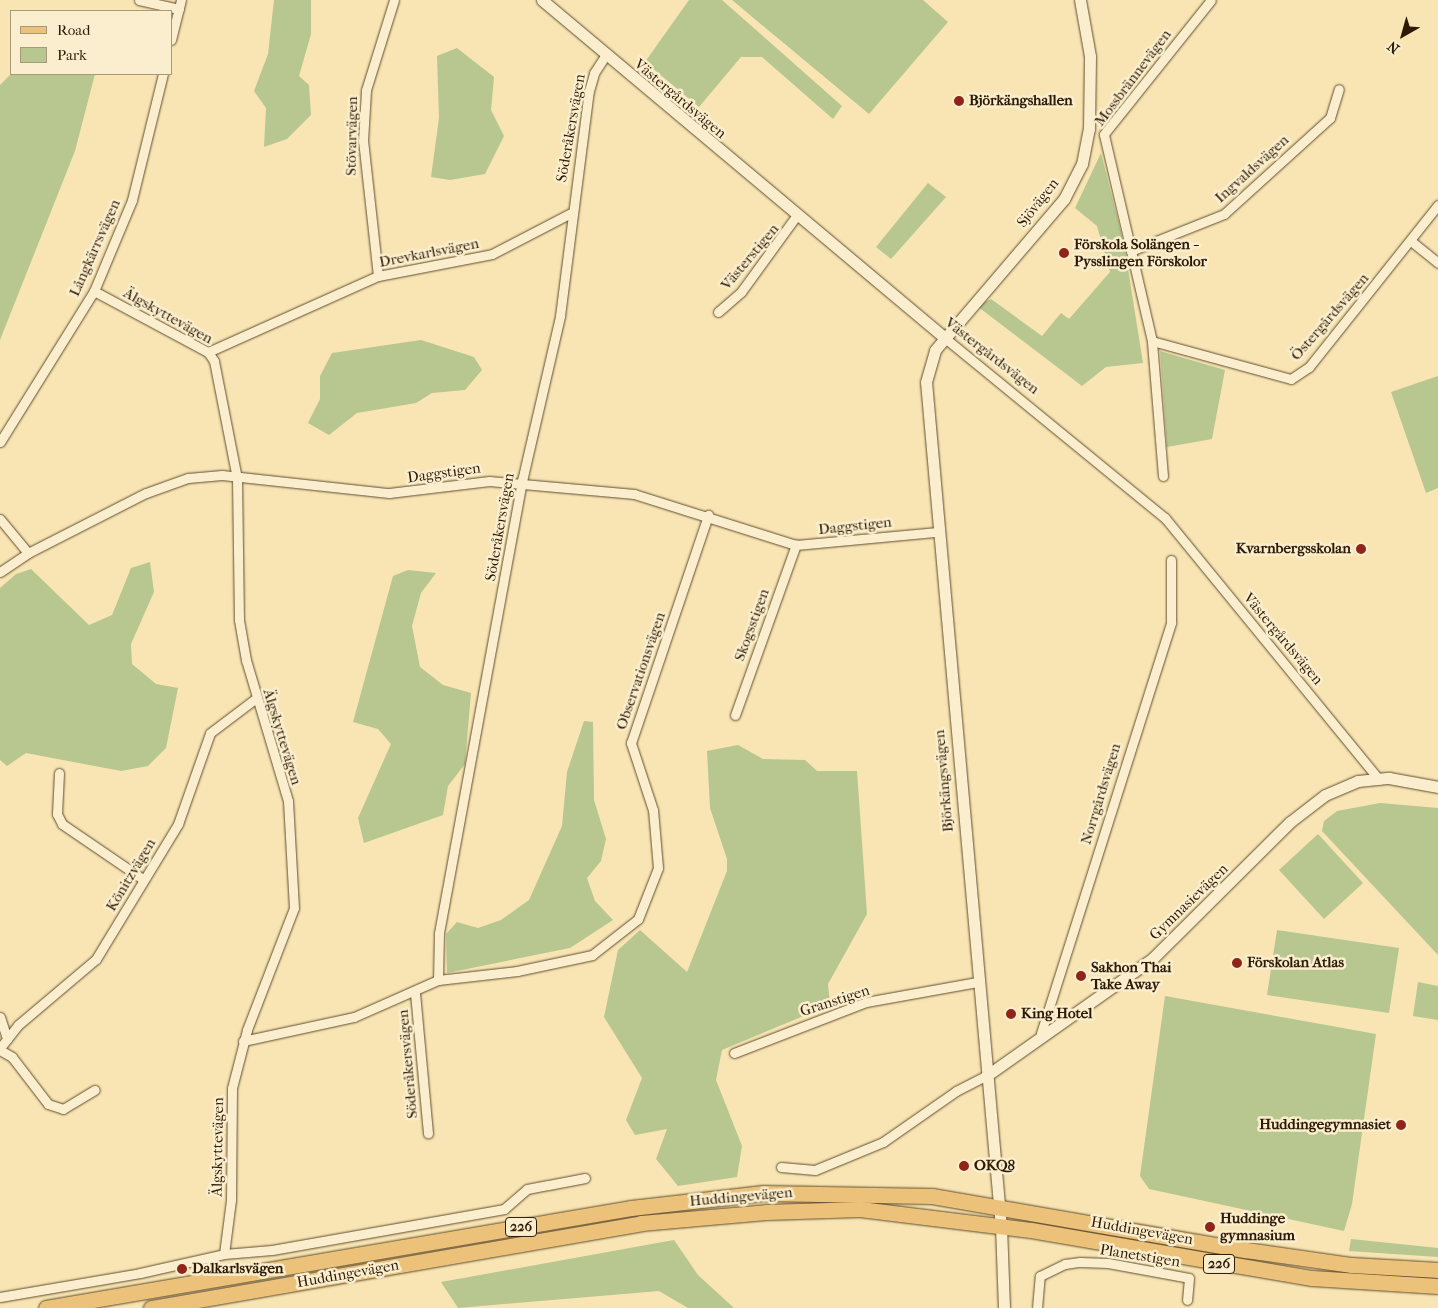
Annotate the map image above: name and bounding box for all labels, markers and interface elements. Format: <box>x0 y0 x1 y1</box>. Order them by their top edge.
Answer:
legend <box>10 10 172 75</box>
north arrow <box>1378 10 1428 60</box>
text: Road <box>57 21 90 39</box>
street label: Mossbrännevägen <box>1091 26 1175 130</box>
text: N <box>1384 37 1403 57</box>
text: Park <box>57 46 87 64</box>
street label: Västergårdsvägen <box>630 55 730 143</box>
street label: Söderåkersvägen <box>553 72 589 184</box>
place label: Björkängshallen <box>969 92 1073 110</box>
marker: Björkängshallen <box>953 95 965 107</box>
street label: Stövarvägen <box>342 96 362 176</box>
street label: Ingvaldsvägen <box>1211 131 1293 207</box>
street label: Sjövägen <box>1013 175 1063 231</box>
street label: Långkärrsvägen <box>66 197 124 299</box>
street label: Västerstigen <box>717 220 783 294</box>
street label: Drevkarlsvägen <box>378 234 480 272</box>
place label: Förskola Solängen - Pysslingen Förskolor <box>1074 235 1207 270</box>
marker: Förskola Solängen - Pysslingen Förskolor <box>1058 247 1070 259</box>
street label: Östergårdsvägen <box>1287 270 1373 364</box>
street label: Älgskyttevägen <box>120 284 216 348</box>
street label: Västergårdsvägen <box>941 314 1043 398</box>
street label: Daggstigen <box>406 459 482 487</box>
street label: Söderåkersvägen <box>482 471 518 583</box>
street label: Daggstigen <box>817 513 893 539</box>
place label: Kvarnbergsskolan <box>1236 540 1351 558</box>
marker: Kvarnbergsskolan <box>1355 543 1367 555</box>
street label: Skogsstigen <box>731 586 773 664</box>
street label: Västergårdsvägen <box>1239 589 1327 689</box>
street label: Observationsvägen <box>612 610 670 732</box>
street label: Älgskyttevägen <box>259 687 305 787</box>
street label: Björkängsvägen <box>931 729 957 833</box>
street label: Norrgårdsvägen <box>1077 741 1125 847</box>
street label: Könitzvägen <box>102 835 160 915</box>
street label: Gymnasievägen <box>1146 860 1232 944</box>
place label: Förskolan Atlas <box>1247 954 1344 972</box>
marker: Förskolan Atlas <box>1231 957 1243 969</box>
place label: Sakhon Thai Take Away <box>1091 958 1171 993</box>
marker: Sakhon Thai Take Away <box>1075 970 1087 982</box>
street label: Granstigen <box>798 981 872 1021</box>
place label: King Hotel <box>1021 1005 1092 1023</box>
marker: King Hotel <box>1005 1008 1017 1020</box>
street label: Söderåkersvägen <box>394 1009 422 1119</box>
street label: Älgskyttevägen <box>208 1097 228 1197</box>
place label: Huddingegymnasiet <box>1259 1116 1391 1134</box>
marker: Huddingegymnasiet <box>1395 1119 1407 1131</box>
place label: OKQ8 <box>974 1157 1015 1175</box>
marker: OKQ8 <box>958 1160 970 1172</box>
street label: Huddingevägen <box>689 1184 793 1210</box>
place label: Huddinge gymnasium <box>1220 1209 1295 1244</box>
street label: Huddingevägen <box>1090 1213 1194 1249</box>
road number: 226 <box>505 1216 537 1238</box>
marker: Huddinge gymnasium <box>1204 1221 1216 1233</box>
street label: Planetstigen <box>1099 1241 1181 1271</box>
road number: 226 <box>1203 1252 1235 1276</box>
street label: Huddingevägen <box>296 1256 400 1292</box>
place label: Dalkarlsvägen <box>192 1260 284 1278</box>
marker: Dalkarlsvägen <box>176 1263 188 1275</box>

